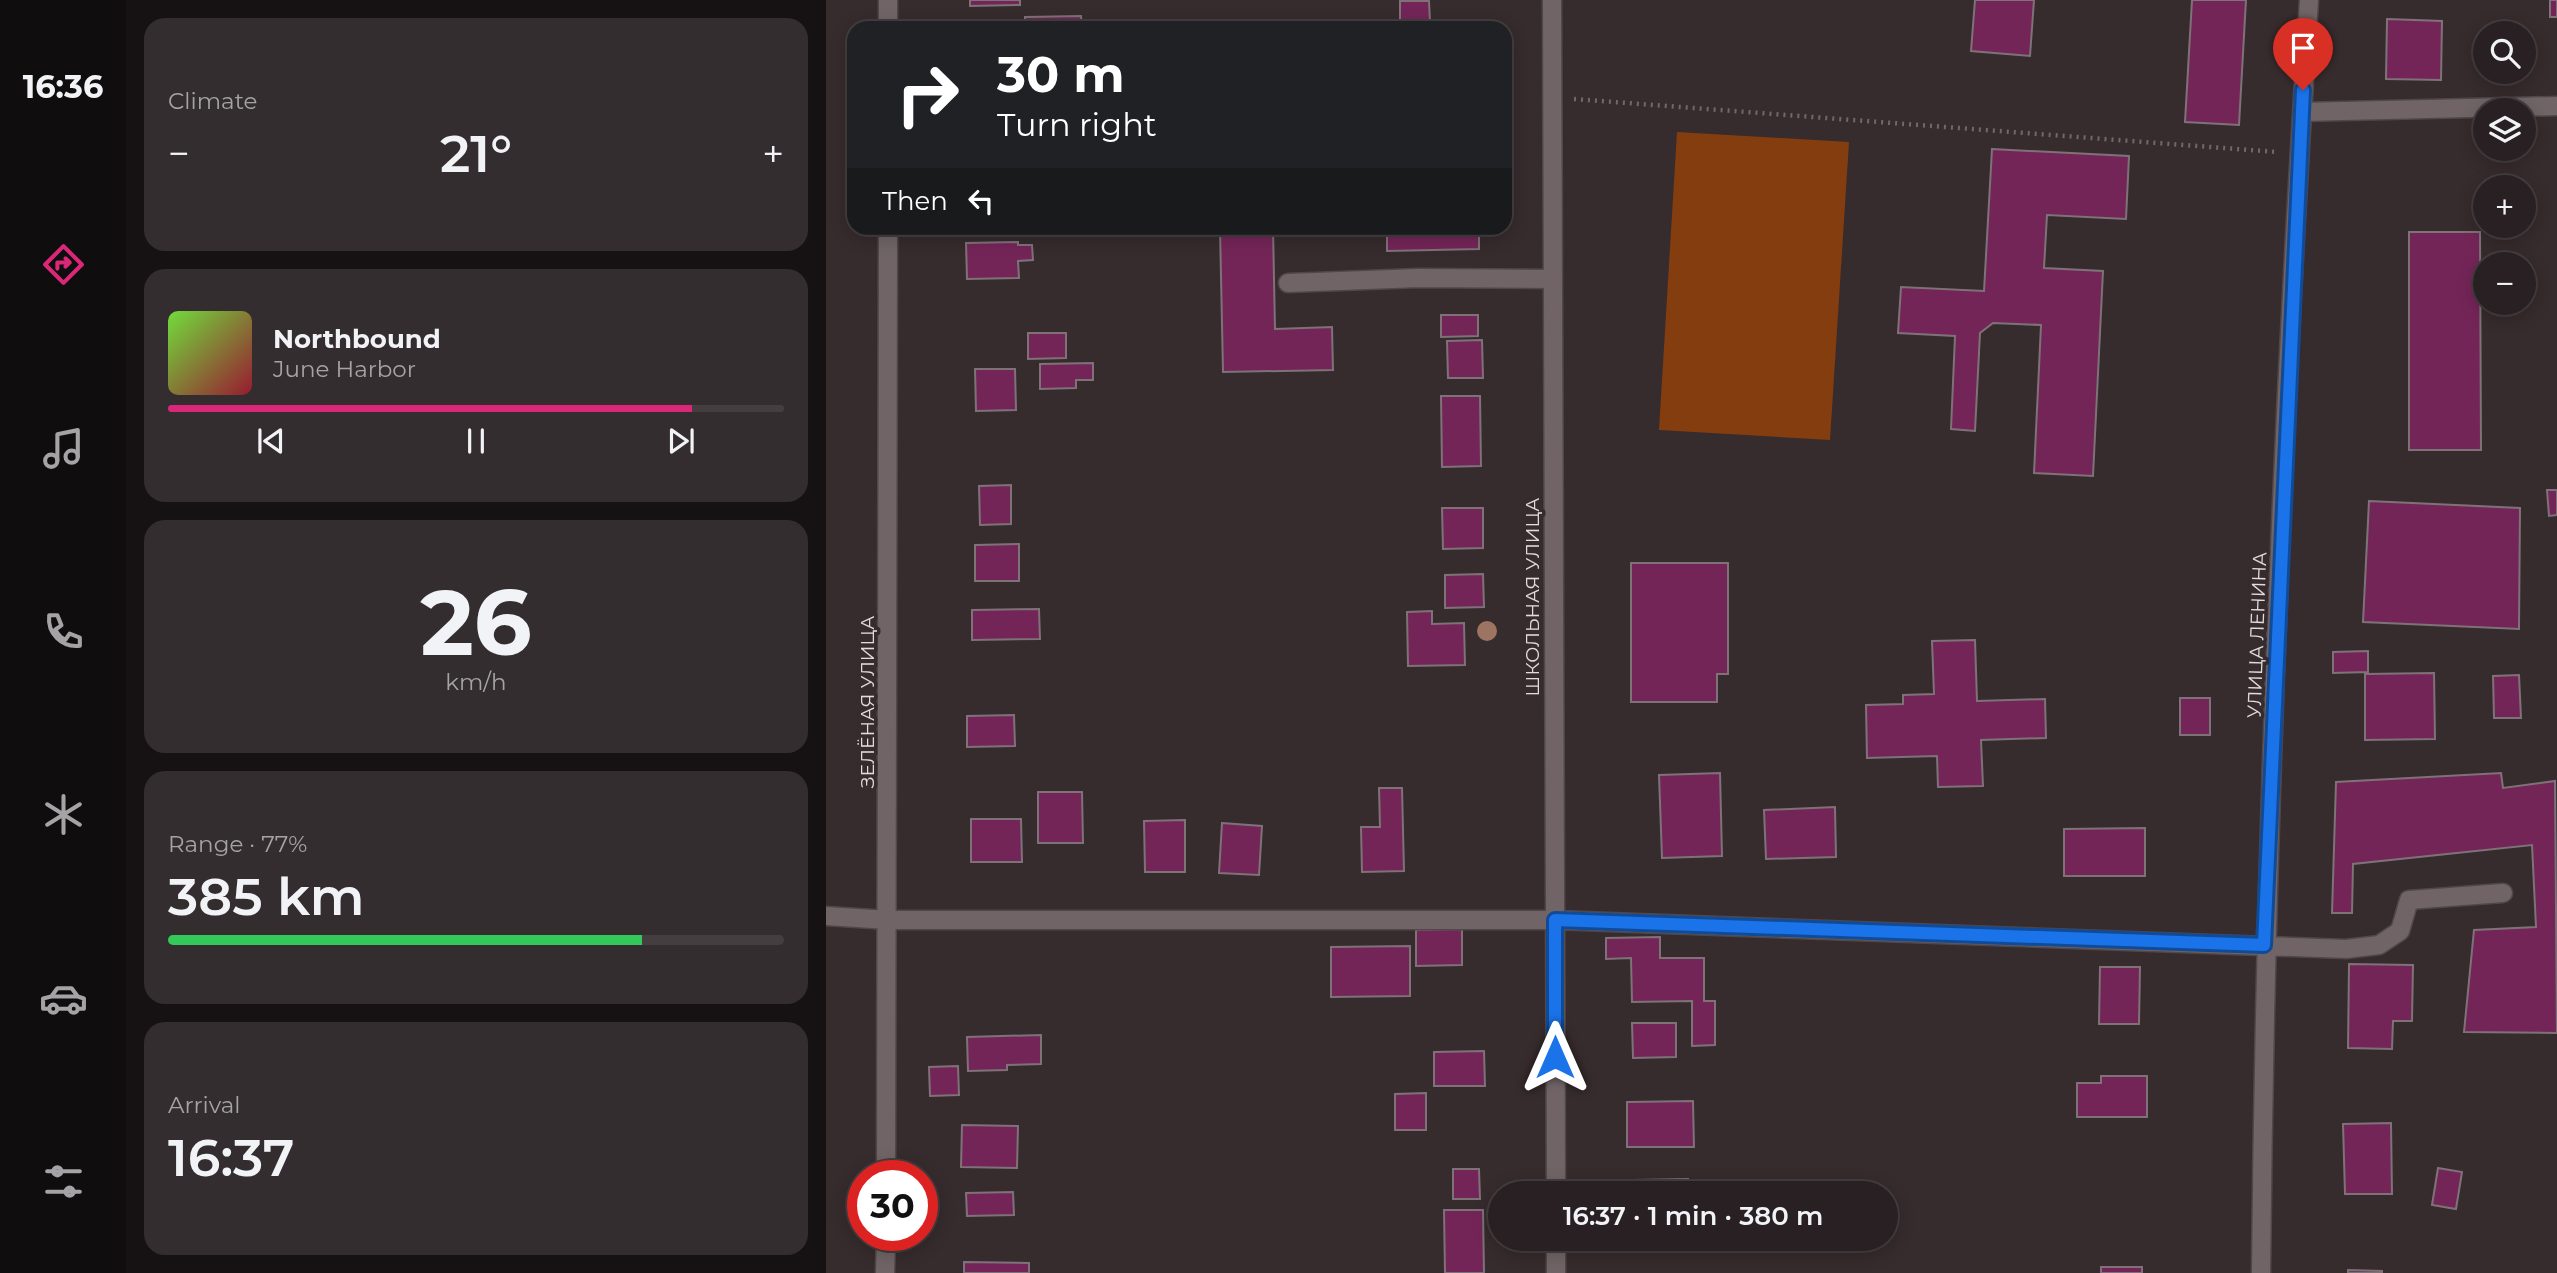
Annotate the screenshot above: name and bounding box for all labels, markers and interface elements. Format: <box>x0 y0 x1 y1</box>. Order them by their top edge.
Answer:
pin <box>2273 18 2333 90</box>
map controls <box>2473 21 2536 315</box>
button: search <box>2473 21 2536 84</box>
icon: arrive <box>2284 29 2322 67</box>
text: 30 m <box>997 45 1125 104</box>
icon: right <box>882 49 973 140</box>
text: 16:36 <box>23 67 103 106</box>
text: Climate <box>168 87 257 115</box>
button: layers <box>2473 98 2536 161</box>
text: Turn right <box>997 105 1157 144</box>
text: 21° <box>440 122 512 185</box>
text: − <box>168 130 190 177</box>
text: + <box>762 130 784 177</box>
button: + <box>2473 175 2536 238</box>
icon: left <box>962 182 1000 220</box>
text: Then <box>882 185 948 217</box>
icon: directions <box>39 240 88 289</box>
button: − <box>2473 252 2536 315</box>
text: Northbound <box>273 323 441 355</box>
text: June Harbor <box>273 355 416 383</box>
icon: previous <box>252 422 290 460</box>
icon: pause <box>457 422 495 460</box>
icon: next <box>662 422 700 460</box>
icon: music <box>39 424 88 473</box>
street label: ШКОЛЬНАЯ УЛИЦА <box>1521 498 1544 696</box>
street label: УЛИЦА ЛЕНИНА <box>2243 551 2271 719</box>
text: 26 <box>420 567 532 678</box>
icon: phone <box>39 607 88 656</box>
street label: ЗЕЛЁНАЯ УЛИЦА <box>856 616 879 788</box>
text: km/h <box>445 668 507 696</box>
icon: climate <box>39 790 88 839</box>
text: Range · 77% <box>168 830 307 858</box>
text: 385 km <box>168 865 364 928</box>
icon: car <box>39 974 88 1023</box>
position arrow <box>1518 1020 1592 1094</box>
text: Arrival <box>168 1091 241 1119</box>
text: 16:37 <box>168 1126 294 1189</box>
icon: filters <box>39 1157 88 1206</box>
speed limit sign: 30 <box>847 1160 938 1251</box>
text: 16:37 · 1 min · 380 m <box>1563 1200 1823 1232</box>

